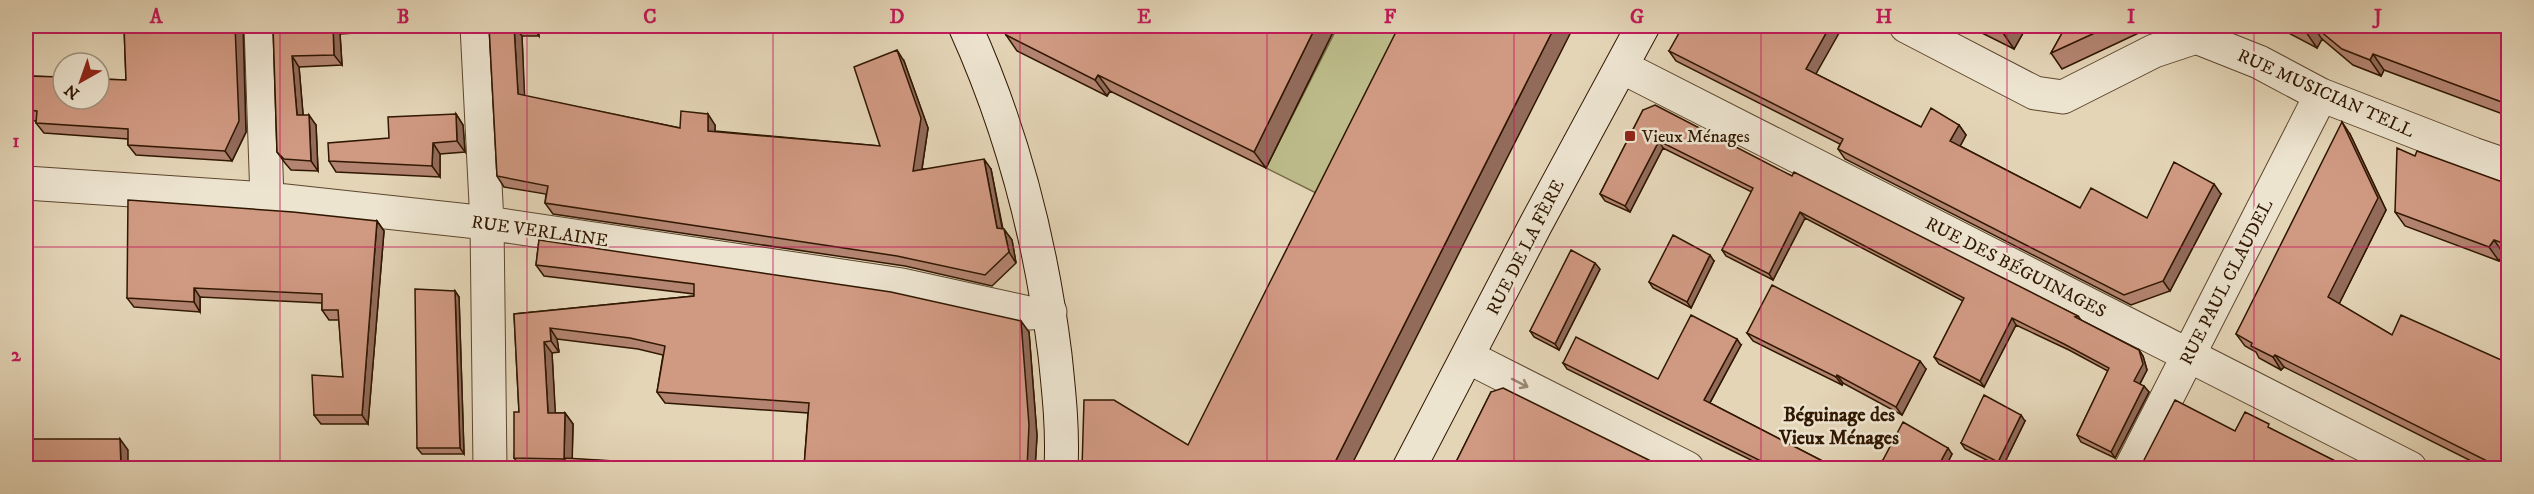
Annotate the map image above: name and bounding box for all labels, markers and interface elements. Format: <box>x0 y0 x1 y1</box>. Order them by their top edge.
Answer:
text: A <box>149 5 164 30</box>
text: B <box>397 5 409 30</box>
text: C <box>643 5 657 30</box>
text: D <box>890 5 905 30</box>
text: E <box>1137 5 1151 30</box>
text: F <box>1384 5 1397 30</box>
text: G <box>1630 5 1644 30</box>
text: H <box>1876 5 1893 30</box>
text: I <box>2127 5 2135 30</box>
text: J <box>2372 5 2382 30</box>
street label: RUE MUSICIAN TELL <box>2234 45 2417 143</box>
north arrow <box>51 51 111 111</box>
text: N <box>61 80 83 104</box>
place label: Vieux Ménages <box>1641 126 1750 148</box>
text: 1 <box>12 129 20 154</box>
marker: Vieux Ménages <box>1623 129 1637 143</box>
street label: RUE DE LA FÈRE <box>1482 176 1570 319</box>
street label: RUE PAUL CLAUDEL <box>2176 196 2278 369</box>
street label: RUE VERLAINE <box>470 211 610 253</box>
street label: RUE DES BÉGUINAGES <box>1921 213 2110 323</box>
text: 2 <box>11 343 22 368</box>
one-way arrow <box>1511 378 1529 390</box>
district label: Béguinage des Vieux Ménages <box>1778 403 1899 451</box>

